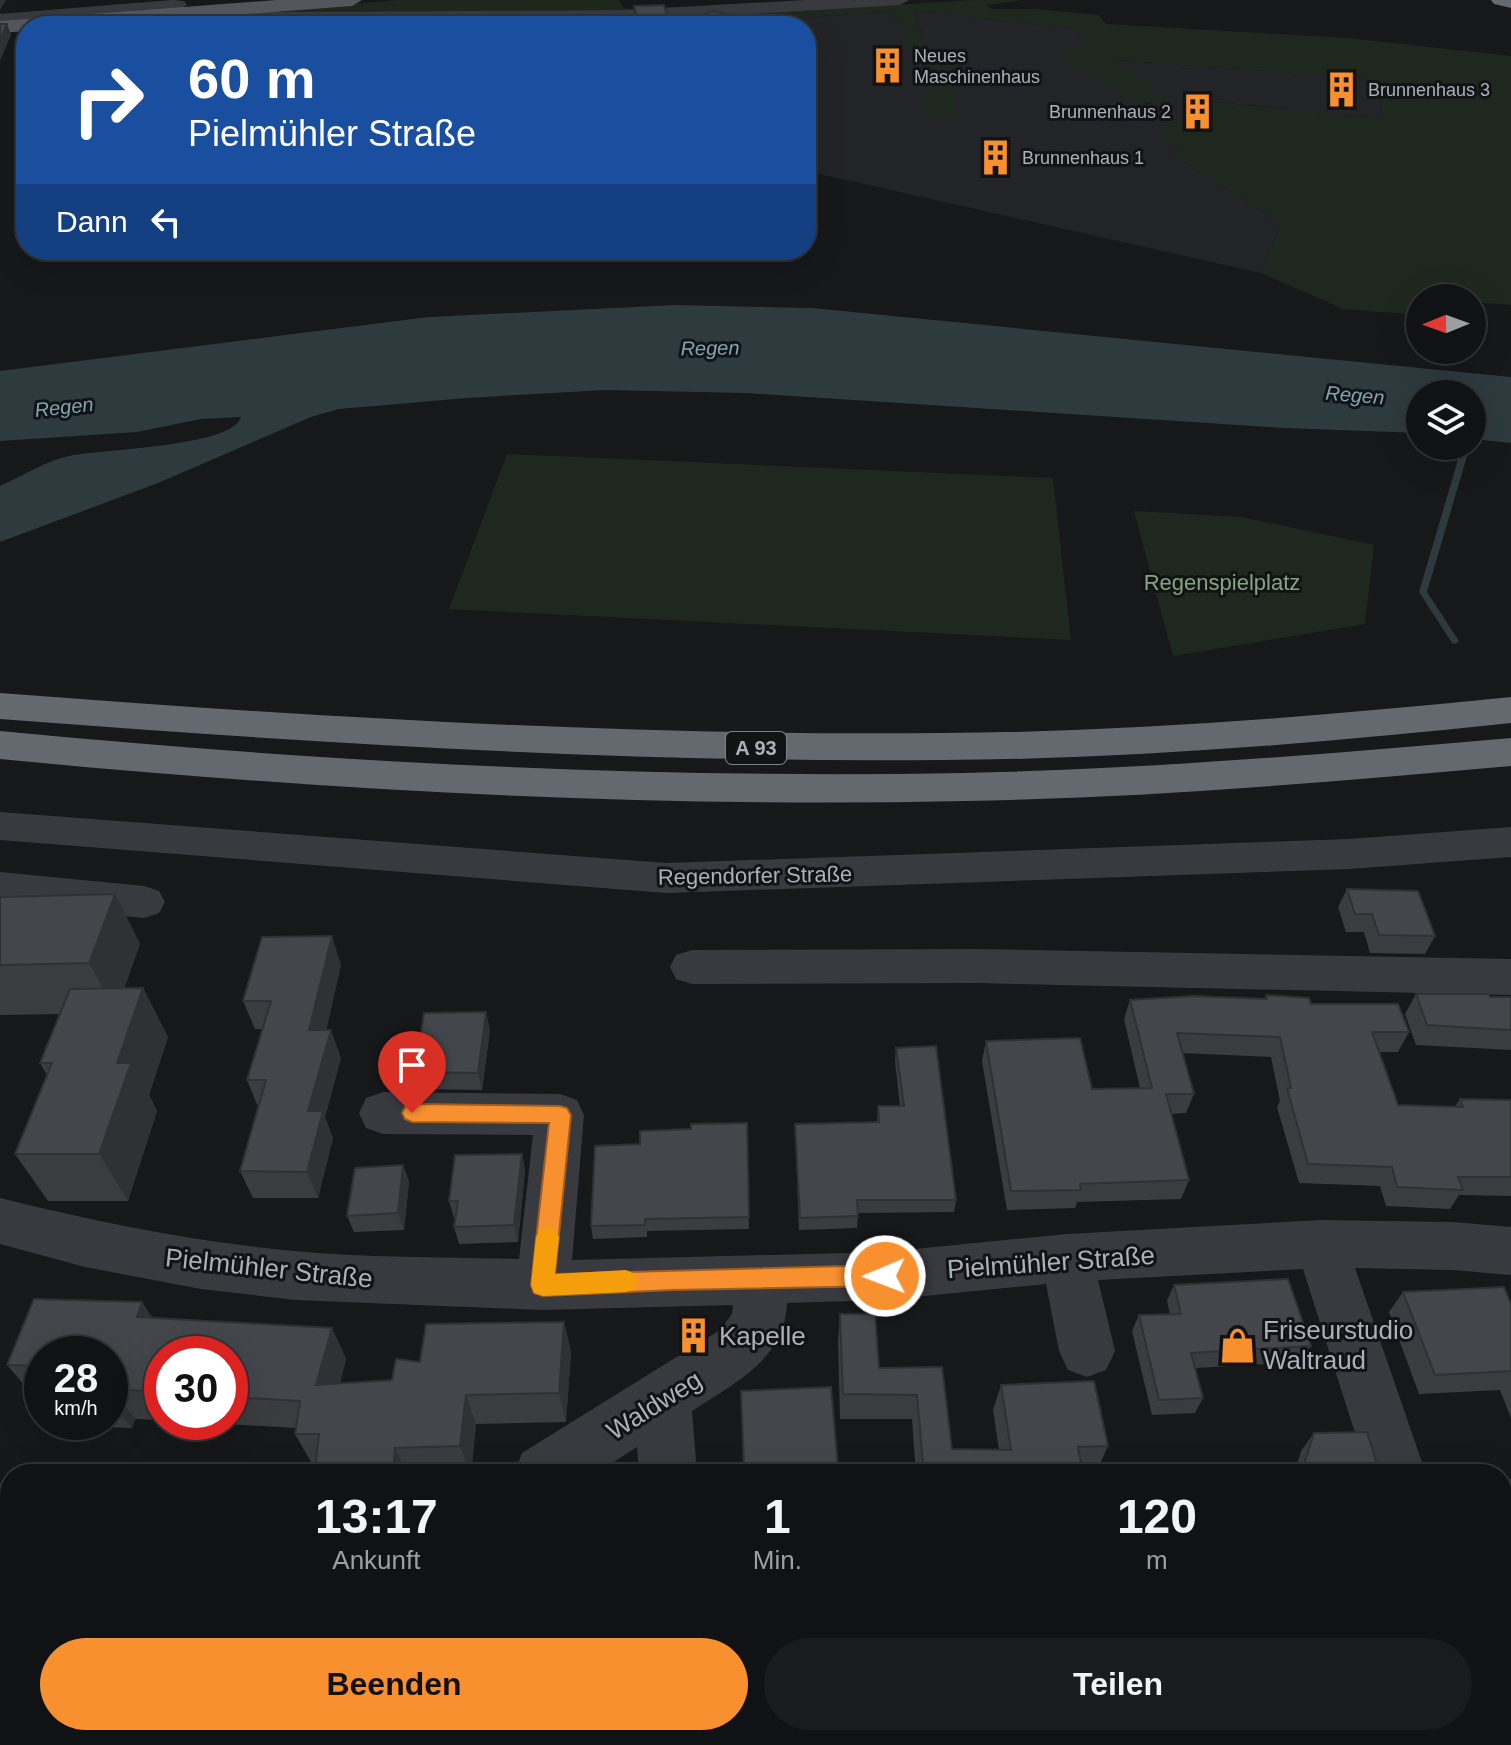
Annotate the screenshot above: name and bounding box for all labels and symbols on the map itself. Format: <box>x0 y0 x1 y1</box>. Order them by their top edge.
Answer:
place label: Neues Maschinenhaus <box>914 46 1040 87</box>
building icon: Neues Maschinenhaus <box>869 47 907 85</box>
building icon: Brunnenhaus 3 <box>1323 71 1361 109</box>
place label: Brunnenhaus 3 <box>1368 80 1490 100</box>
building icon: Brunnenhaus 2 <box>1178 93 1216 131</box>
place label: Brunnenhaus 2 <box>1049 102 1171 122</box>
building icon: Brunnenhaus 1 <box>977 139 1015 177</box>
place label: Brunnenhaus 1 <box>1022 148 1144 168</box>
north arrow <box>1406 284 1486 364</box>
water label: Regen <box>680 336 740 360</box>
water label: Regen <box>1325 381 1385 409</box>
water label: Regen <box>34 393 94 421</box>
park label: Regenspielplatz <box>1144 570 1300 595</box>
road number: A 93 <box>726 732 786 764</box>
street label: Regendorfer Straße <box>658 861 852 890</box>
pin <box>378 1031 446 1113</box>
position arrow <box>843 1234 927 1318</box>
street label: Pielmühler Straße <box>946 1240 1156 1284</box>
street label: Pielmühler Straße <box>164 1242 374 1294</box>
place label: Friseurstudio Waltraud <box>1263 1315 1413 1375</box>
building icon: Kapelle <box>674 1317 712 1355</box>
place label: Kapelle <box>719 1321 806 1351</box>
shop icon: Friseurstudio Waltraud <box>1218 1326 1256 1364</box>
speed limit sign: 30 <box>144 1336 248 1440</box>
street label: Waldweg <box>601 1364 707 1446</box>

